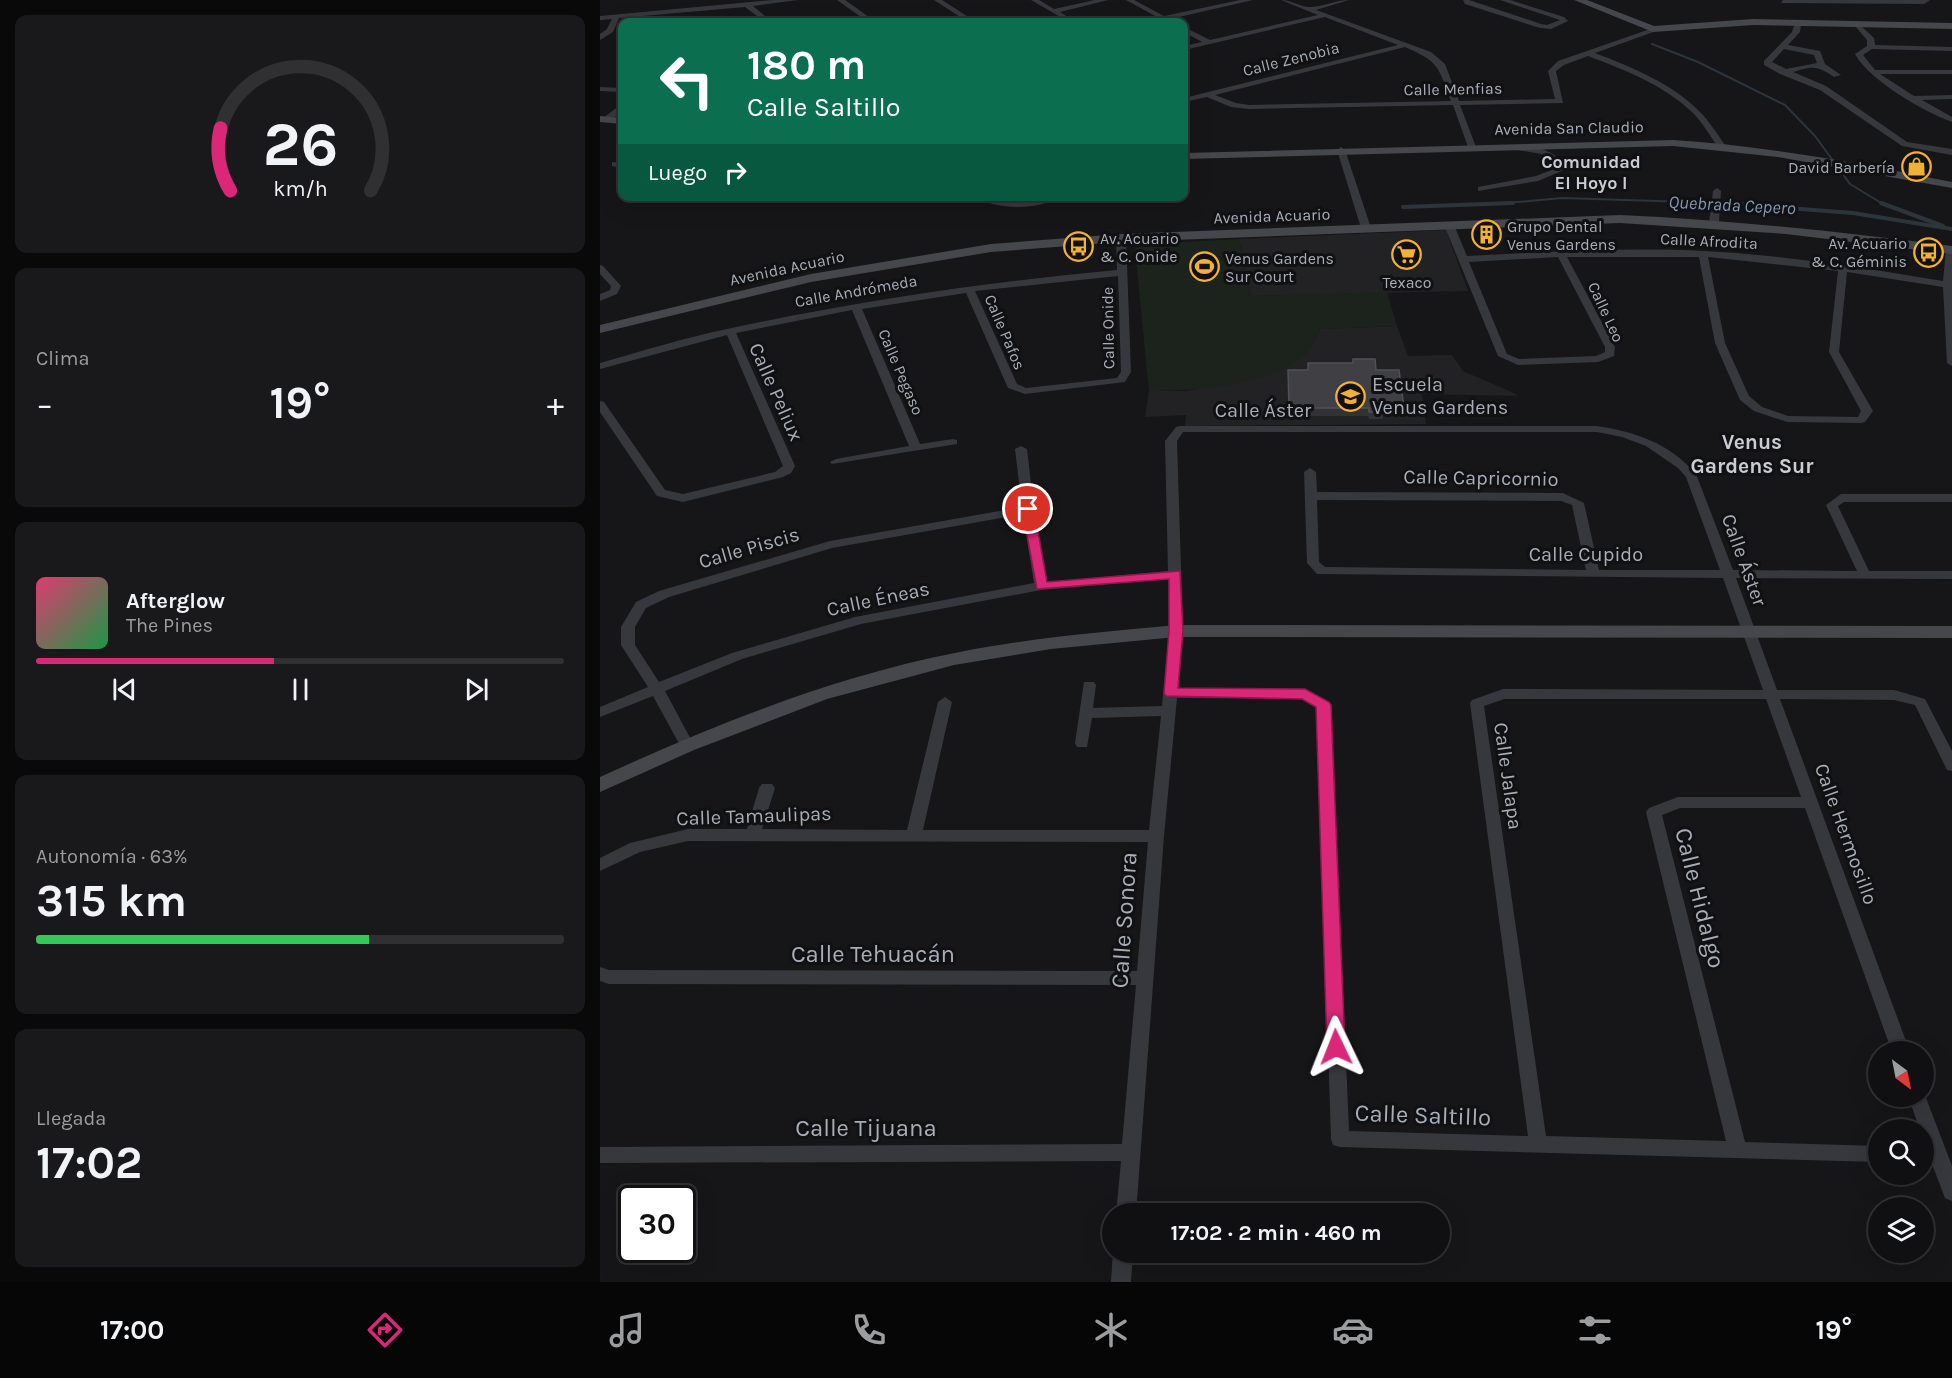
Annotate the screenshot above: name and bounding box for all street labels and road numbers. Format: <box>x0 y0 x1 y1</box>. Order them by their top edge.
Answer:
street label: Calle Zenobia <box>1241 38 1341 80</box>
street label: Calle Menfias <box>1404 79 1502 99</box>
street label: Avenida San Claudio <box>1494 117 1644 139</box>
street label: Avenida Acuario <box>1213 204 1331 228</box>
street label: Calle Afrodita <box>1660 229 1758 253</box>
street label: Avenida Acuario <box>728 247 846 289</box>
street label: Calle Andrómeda <box>793 271 919 311</box>
street label: Calle Leo <box>1584 279 1628 345</box>
street label: Calle Onide <box>1098 287 1118 369</box>
street label: Calle Pafos <box>981 292 1029 372</box>
street label: Calle Pegaso <box>874 326 928 418</box>
street label: Calle Peliux <box>744 339 808 445</box>
street label: Calle Áster <box>1215 398 1312 422</box>
street label: Calle Capricornio <box>1403 465 1559 491</box>
street label: Calle Áster <box>1717 510 1773 610</box>
street label: Calle Piscis <box>696 523 802 573</box>
street label: Calle Cupido <box>1529 543 1643 566</box>
street label: Calle Éneas <box>824 576 932 621</box>
street label: Calle Jalapa <box>1489 721 1527 831</box>
street label: Calle Hermosillo <box>1810 760 1882 908</box>
street label: Calle Tamaulipas <box>676 802 832 830</box>
street label: Calle Hidalgo <box>1669 825 1731 971</box>
street label: Calle Sonora <box>1105 851 1143 989</box>
street label: Calle Tehuacán <box>791 940 955 968</box>
street label: Calle Saltillo <box>1354 1099 1492 1131</box>
street label: Calle Tijuana <box>795 1114 937 1142</box>

